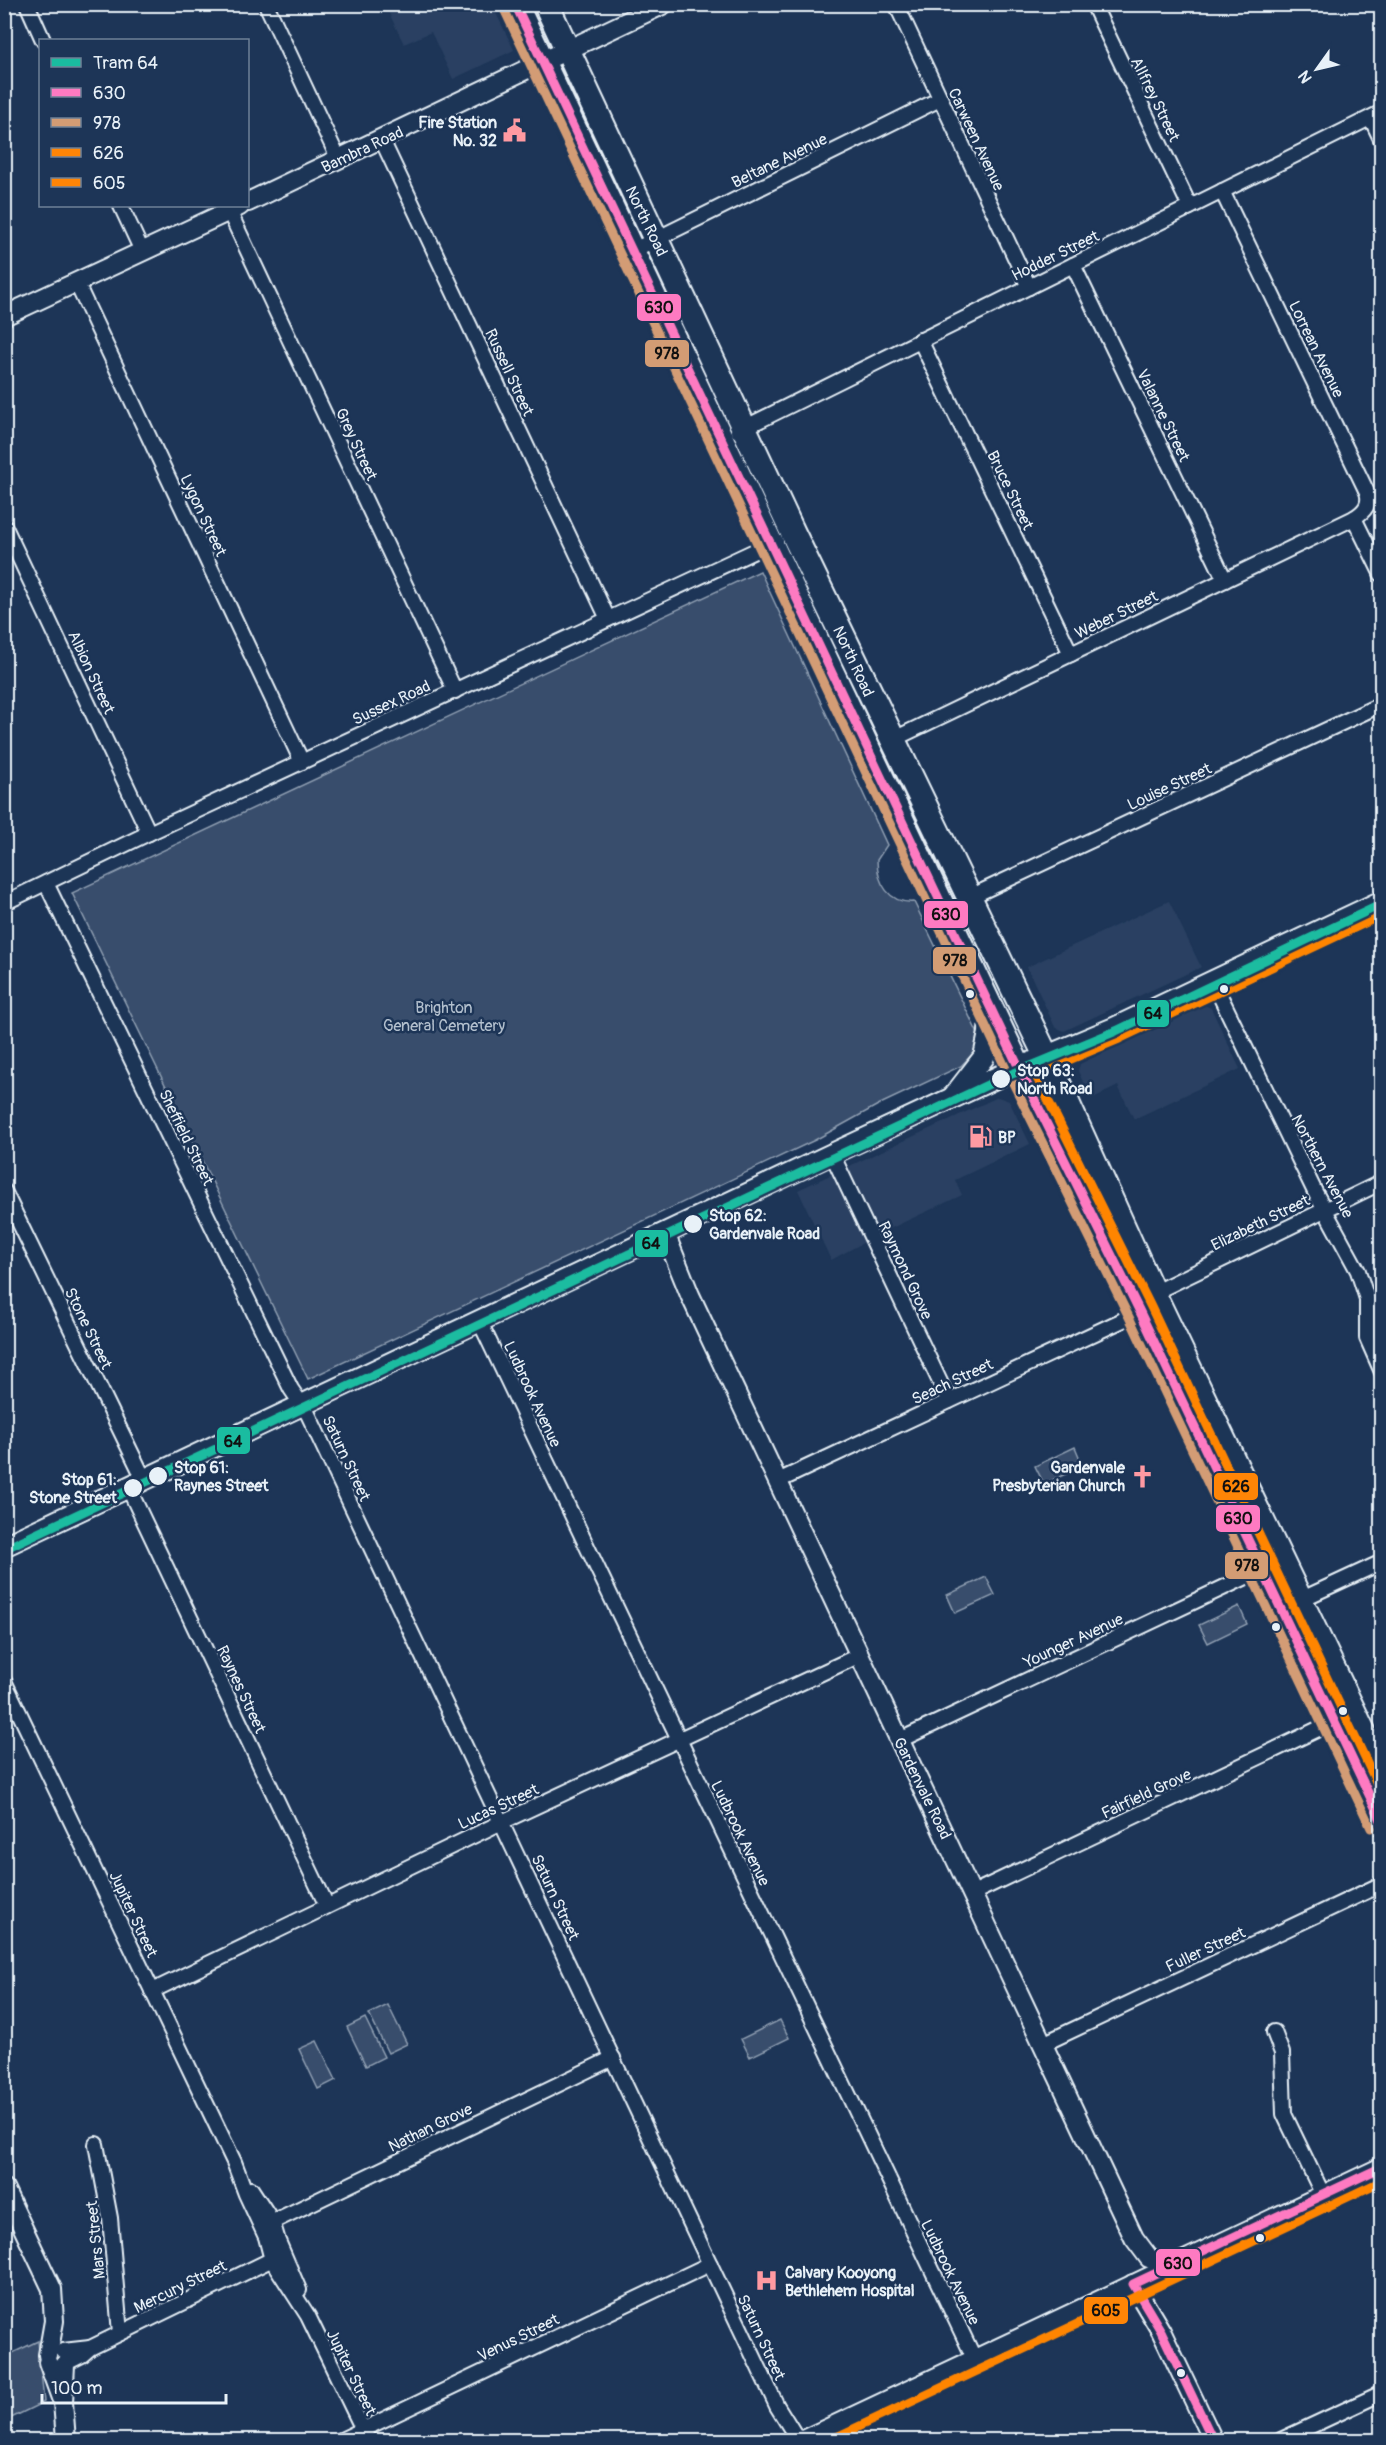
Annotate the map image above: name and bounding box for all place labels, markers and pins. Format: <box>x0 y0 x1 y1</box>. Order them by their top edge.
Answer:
place label: Fire Station No. 32 <box>418 113 497 151</box>
public building icon: Fire Station No. 32 <box>502 118 528 144</box>
unlabelled marker <box>1218 983 1230 995</box>
unlabelled marker <box>964 988 976 1000</box>
place label: Stop 63: North Road <box>1017 1061 1093 1099</box>
marker: Stop 63: North Road <box>990 1068 1012 1090</box>
fuel station icon: BP <box>967 1124 993 1150</box>
place label: BP <box>998 1128 1016 1148</box>
place label: Stop 62: Gardenvale Road <box>709 1206 820 1244</box>
marker: Stop 62: Gardenvale Road <box>682 1213 704 1235</box>
place label: Stop 61: Raynes Street <box>174 1458 269 1496</box>
place label: Gardenvale Presbyterian Church <box>992 1458 1126 1496</box>
church icon: Gardenvale Presbyterian Church <box>1130 1463 1156 1489</box>
marker: Stop 61: Raynes Street <box>147 1465 169 1487</box>
place label: Stop 61: Stone Street <box>29 1470 118 1508</box>
marker: Stop 61: Stone Street <box>122 1477 144 1499</box>
unlabelled marker <box>1270 1621 1282 1633</box>
unlabelled marker <box>1337 1705 1349 1717</box>
unlabelled marker <box>1254 2232 1266 2244</box>
place label: Calvary Kooyong Bethlehem Hospital <box>785 2263 915 2301</box>
hospital icon: Calvary Kooyong Bethlehem Hospital <box>754 2268 780 2294</box>
unlabelled marker <box>1175 2367 1187 2379</box>

